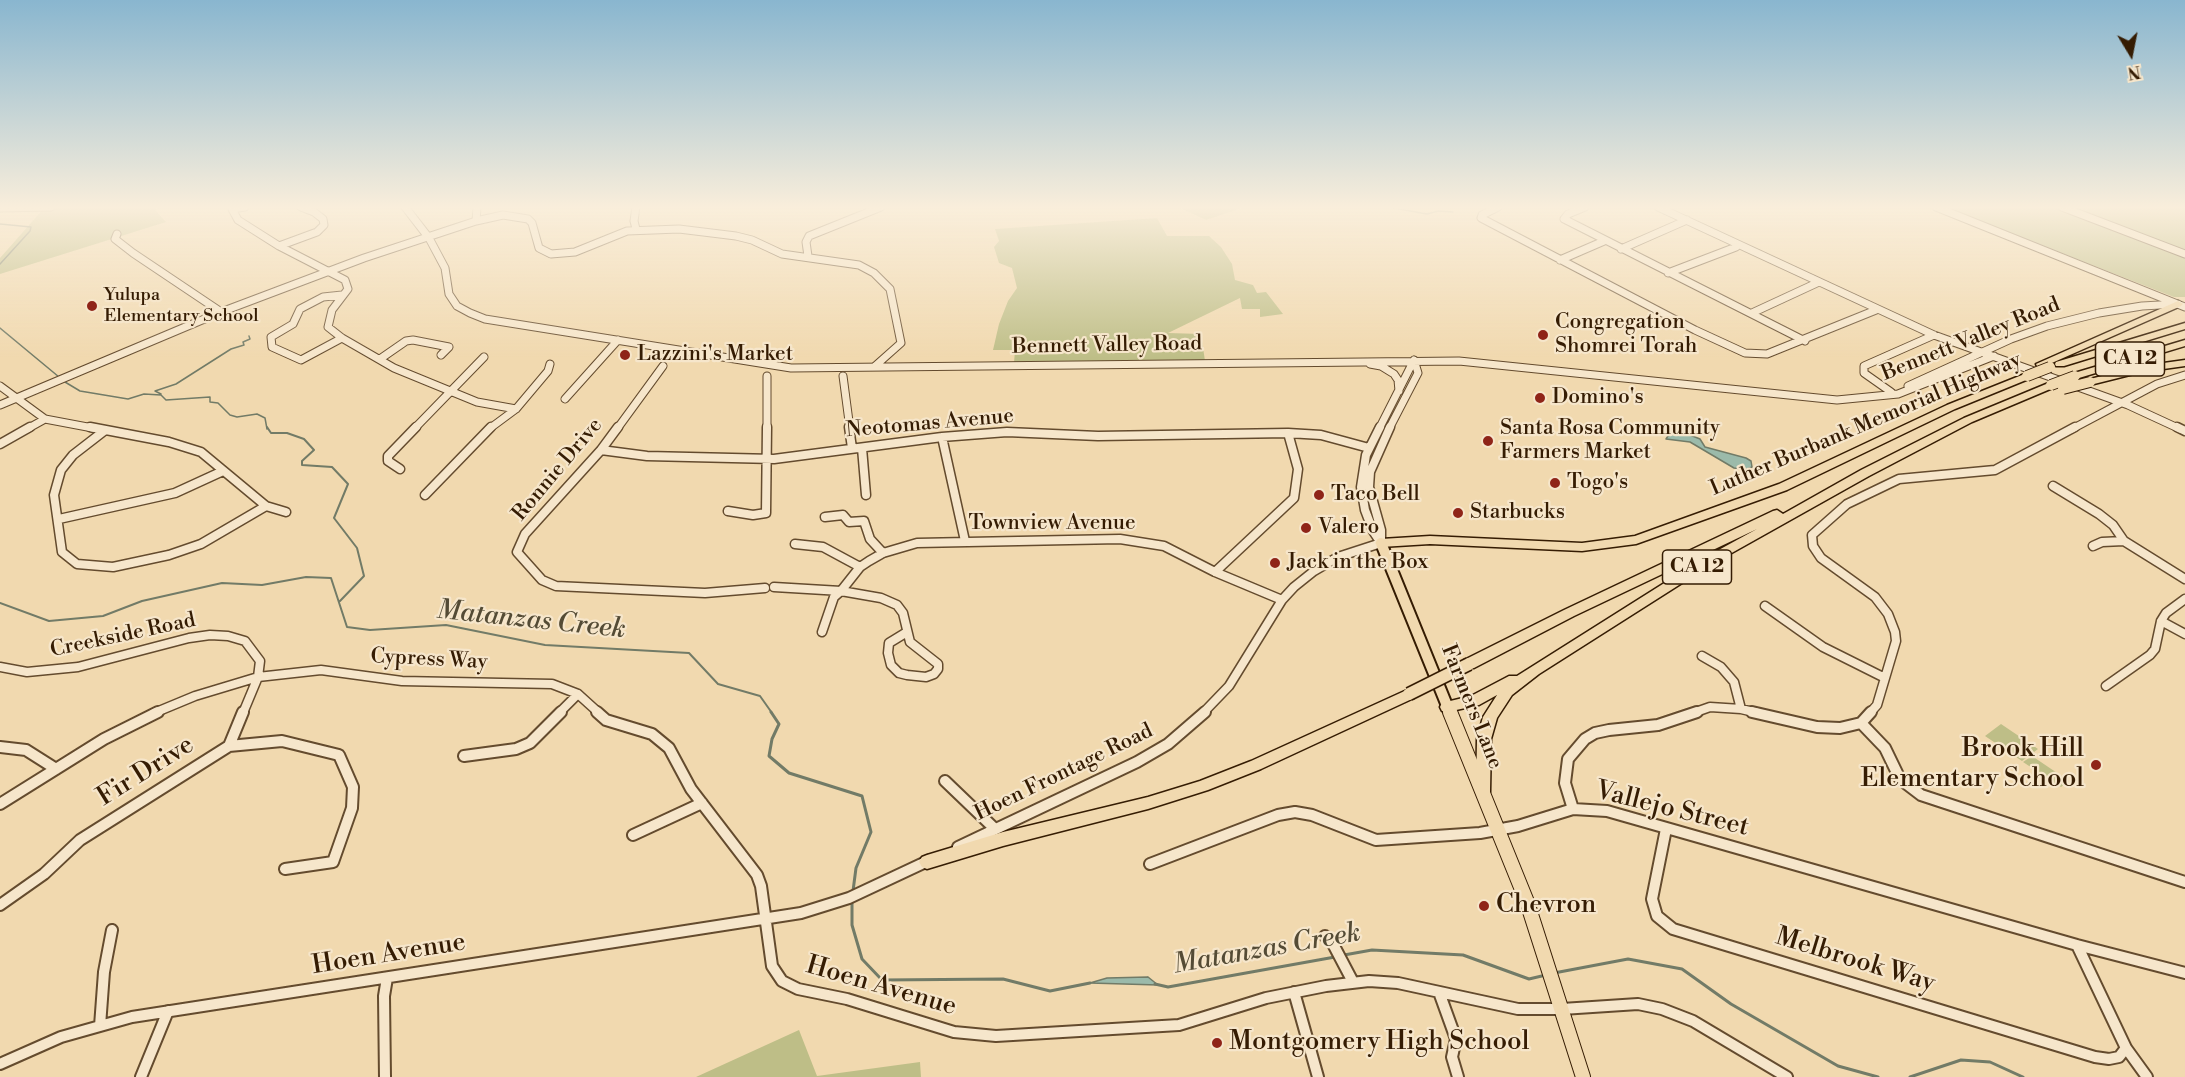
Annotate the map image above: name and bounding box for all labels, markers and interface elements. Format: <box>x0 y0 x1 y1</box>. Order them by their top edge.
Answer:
north arrow <box>2101 24 2161 84</box>
text: N <box>2126 61 2142 83</box>
place label: Yulupa Elementary School <box>104 285 259 328</box>
street label: Bennett Valley Road <box>1878 293 2064 387</box>
marker: Yulupa Elementary School <box>85 299 99 313</box>
place label: Congregation Shomrei Torah <box>1555 310 1697 360</box>
marker: Congregation Shomrei Torah <box>1536 328 1550 342</box>
street label: Bennett Valley Road <box>1012 332 1202 360</box>
place label: Lazzini's Market <box>637 342 793 368</box>
road number: CA 12 <box>2096 342 2164 376</box>
marker: Lazzini's Market <box>618 348 632 362</box>
street label: Luther Burbank Memorial Highway <box>1707 348 2025 502</box>
place label: Domino's <box>1552 385 1644 411</box>
marker: Domino's <box>1533 391 1547 405</box>
street label: Neotomas Avenue <box>845 404 1015 444</box>
street label: Ronnie Drive <box>508 413 608 527</box>
place label: Santa Rosa Community Farmers Market <box>1500 416 1720 466</box>
marker: Santa Rosa Community Farmers Market <box>1481 434 1495 448</box>
place label: Togo's <box>1567 470 1628 496</box>
marker: Togo's <box>1548 476 1562 490</box>
place label: Taco Bell <box>1331 482 1420 508</box>
marker: Taco Bell <box>1312 488 1326 502</box>
place label: Starbucks <box>1470 500 1565 526</box>
marker: Starbucks <box>1451 506 1465 520</box>
street label: Townview Avenue <box>968 511 1136 537</box>
place label: Valero <box>1318 515 1379 541</box>
marker: Valero <box>1299 521 1313 535</box>
place label: Jack in the Box <box>1287 550 1428 576</box>
road number: CA 12 <box>1662 550 1732 584</box>
marker: Jack in the Box <box>1268 556 1282 570</box>
water label: Matanzas Creek <box>435 595 627 647</box>
street label: Creekside Road <box>48 608 198 664</box>
street label: Farmers Lane <box>1435 641 1507 773</box>
street label: Cypress Way <box>370 644 488 676</box>
street label: Hoen Frontage Road <box>971 719 1157 827</box>
street label: Fir Drive <box>92 730 200 814</box>
place label: Brook Hill Elementary School <box>1861 734 2084 796</box>
marker: Brook Hill Elementary School <box>2089 758 2103 772</box>
street label: Vallejo Street <box>1592 776 1752 844</box>
place label: Chevron <box>1496 890 1596 922</box>
marker: Chevron <box>1477 899 1491 913</box>
water label: Matanzas Creek <box>1171 918 1363 982</box>
street label: Melbrook Way <box>1771 922 1939 1000</box>
street label: Hoen Avenue <box>310 927 468 983</box>
street label: Hoen Avenue <box>802 951 960 1023</box>
place label: Montgomery High School <box>1229 1027 1529 1059</box>
marker: Montgomery High School <box>1210 1036 1224 1050</box>

